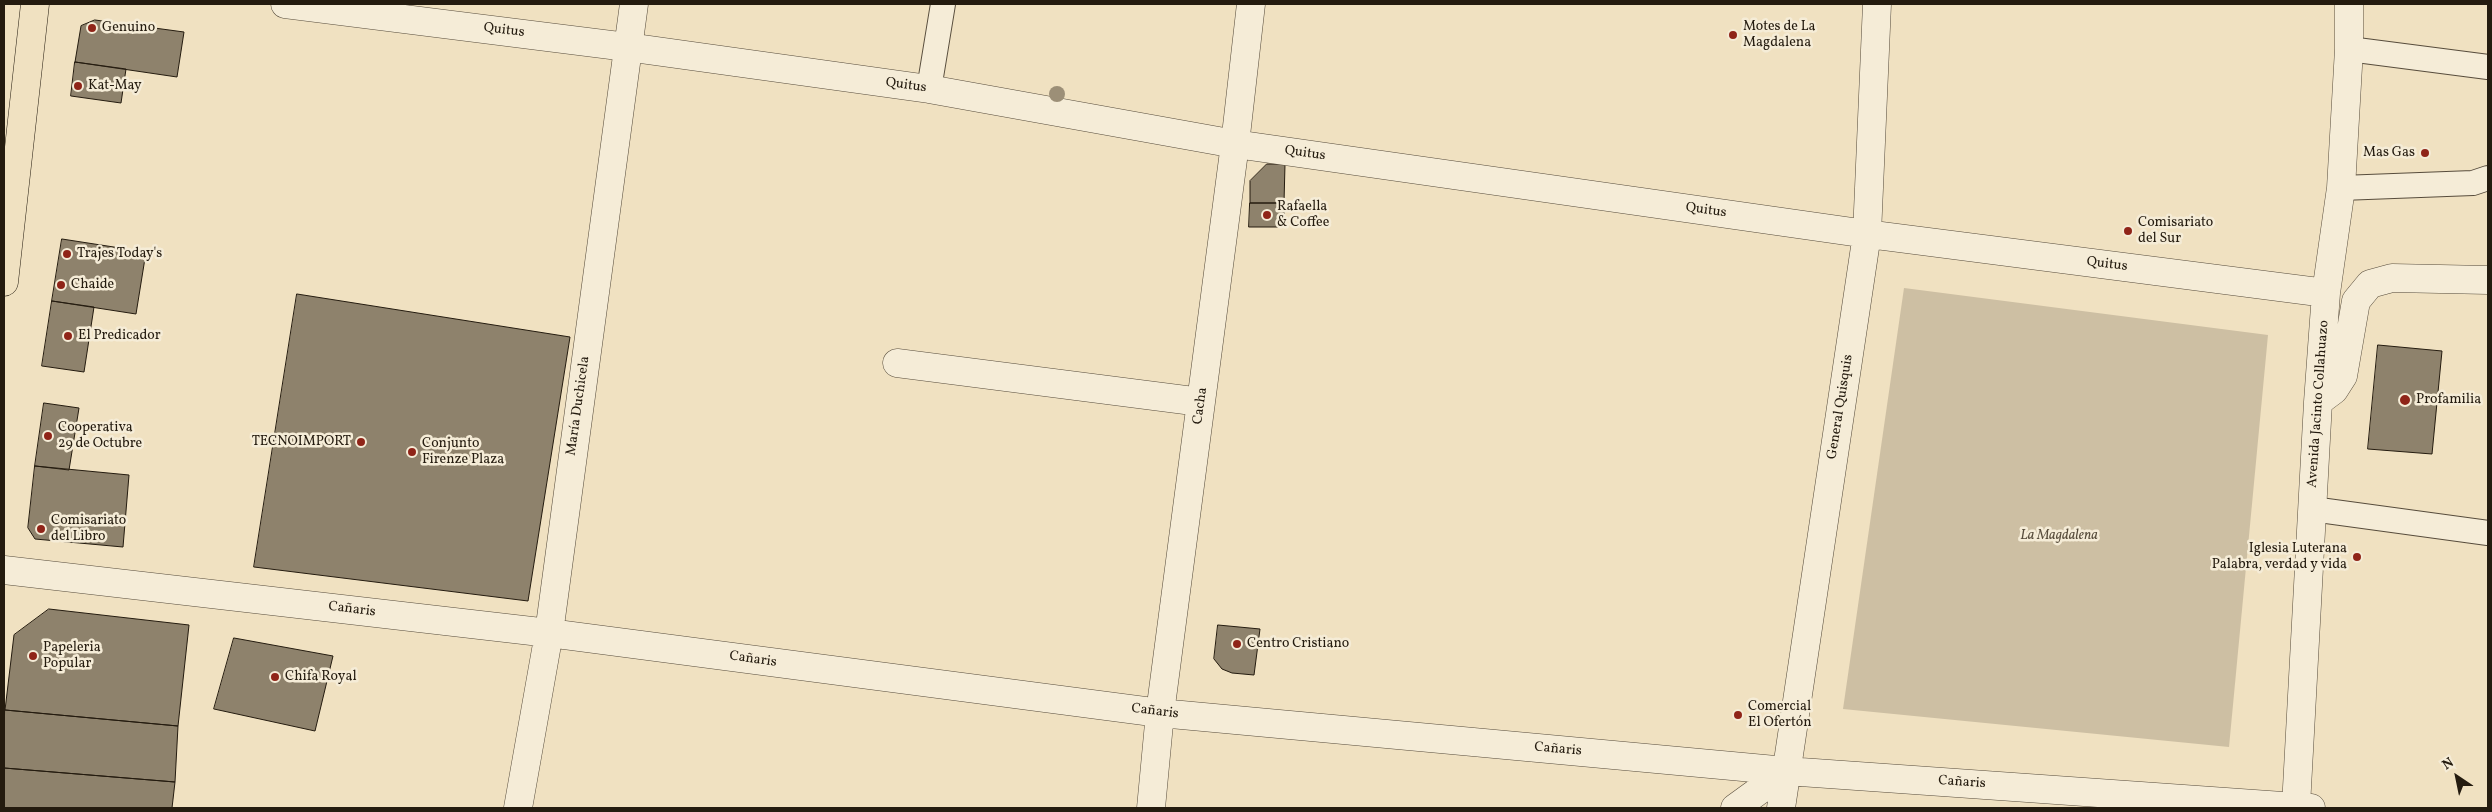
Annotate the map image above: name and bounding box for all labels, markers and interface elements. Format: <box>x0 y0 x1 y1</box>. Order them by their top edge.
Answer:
place label: Motes de La Magdalena <box>1743 19 1816 52</box>
place label: Genuino <box>102 20 155 36</box>
street label: Quitus <box>483 20 525 42</box>
marker: Genuino <box>86 22 98 34</box>
marker: Motes de La Magdalena <box>1727 29 1739 41</box>
street label: Quitus <box>884 75 928 97</box>
place label: Kat-May <box>88 78 142 94</box>
marker: Kat-May <box>72 80 84 92</box>
street label: Quitus <box>1283 143 1327 165</box>
place label: Mas Gas <box>2363 145 2415 161</box>
marker: Mas Gas <box>2419 147 2431 159</box>
place label: Rafaella & Coffee <box>1277 199 1329 232</box>
street label: Quitus <box>1684 200 1728 222</box>
marker: Rafaella & Coffee <box>1261 209 1273 221</box>
place label: Comisariato del Sur <box>2138 215 2213 248</box>
marker: Comisariato del Sur <box>2122 225 2134 237</box>
place label: Trajes Today's <box>77 246 162 262</box>
marker: Trajes Today's <box>61 248 73 260</box>
street label: Quitus <box>2086 254 2128 276</box>
place label: Chaide <box>71 277 114 293</box>
marker: Chaide <box>55 279 67 291</box>
street label: Avenida Jacinto Collahuazo <box>2305 320 2333 488</box>
place label: El Predicador <box>78 328 161 344</box>
marker: El Predicador <box>62 330 74 342</box>
street label: General Quisquis <box>1824 353 1858 461</box>
street label: María Duchicela <box>564 355 594 457</box>
street label: Cacha <box>1190 386 1212 426</box>
place label: Profamilia <box>2416 392 2481 408</box>
marker: Profamilia <box>2398 393 2412 407</box>
place label: Cooperativa 29 de Octubre <box>58 420 142 452</box>
marker: Cooperativa 29 de Octubre <box>42 430 54 442</box>
place label: TECNOIMPORT <box>252 434 351 450</box>
marker: TECNOIMPORT <box>355 436 367 448</box>
place label: Conjunto Firenze Plaza <box>422 436 504 468</box>
marker: Conjunto Firenze Plaza <box>406 446 418 458</box>
place label: Comisariato del Libro <box>51 513 126 546</box>
marker: Comisariato del Libro <box>35 523 47 535</box>
park label: La Magdalena <box>2020 528 2098 544</box>
place label: Iglesia Luterana Palabra, verdad y vida <box>2212 541 2347 574</box>
marker: Iglesia Luterana Palabra, verdad y vida <box>2351 551 2363 563</box>
street label: Cañaris <box>327 599 377 621</box>
place label: Centro Cristiano <box>1247 636 1349 652</box>
marker: Centro Cristiano <box>1231 638 1243 650</box>
place label: Papeleria Popular <box>43 640 101 672</box>
street label: Cañaris <box>728 648 778 672</box>
marker: Papeleria Popular <box>27 650 39 662</box>
place label: Chifa Royal <box>285 669 357 685</box>
marker: Chifa Royal <box>269 671 281 683</box>
place label: Comercial El Ofertón <box>1748 699 1812 732</box>
street label: Cañaris <box>1130 701 1180 723</box>
marker: Comercial El Ofertón <box>1732 709 1744 721</box>
street label: Cañaris <box>1534 740 1582 760</box>
north arrow <box>2432 752 2482 802</box>
text: N <box>2439 753 2458 775</box>
street label: Cañaris <box>1938 773 1986 793</box>

